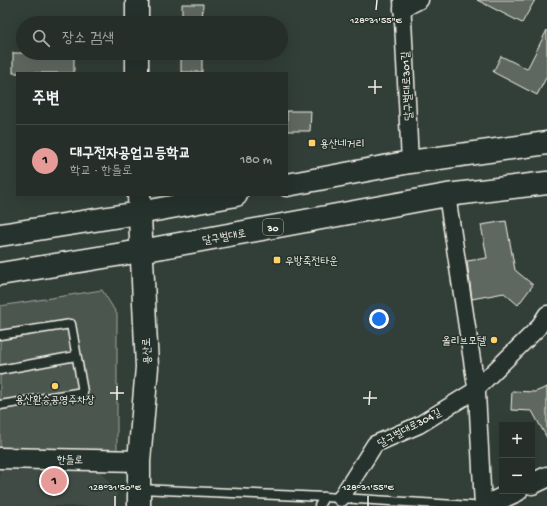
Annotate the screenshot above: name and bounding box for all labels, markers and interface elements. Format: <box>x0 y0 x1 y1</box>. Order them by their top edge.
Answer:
text: 128°31'55"E <box>349 15 403 27</box>
search box <box>16 16 288 60</box>
icon: search <box>30 27 52 49</box>
text: 장소 검색 <box>62 30 114 48</box>
street label: 달구벌대로301길 <box>399 51 416 121</box>
text: 주변 <box>32 90 59 110</box>
marker: 용산네거리 <box>307 138 317 148</box>
place label: 용산네거리 <box>320 139 364 151</box>
text: 대구전자공업고등학교 <box>70 145 191 163</box>
text: 1 <box>42 153 48 168</box>
text: 180 m <box>240 153 272 168</box>
text: 학교 · 한들로 <box>70 164 133 179</box>
road number: 30 <box>263 219 283 235</box>
street label: 달구벌대로 <box>201 227 247 248</box>
marker: 우방죽전타운 <box>272 255 282 265</box>
place label: 우방죽전타운 <box>285 256 338 268</box>
your location <box>369 309 389 329</box>
marker: 올리브모텔 <box>489 335 499 345</box>
place label: 올리브모텔 <box>442 336 486 348</box>
street label: 용산로 <box>142 337 154 364</box>
marker: 용산환승공영주차장 <box>50 381 60 391</box>
place label: 용산환승공영주차장 <box>15 394 95 407</box>
street label: 달구벌대로304길 <box>376 406 444 451</box>
map controls <box>499 422 535 494</box>
button: + <box>499 422 535 458</box>
street label: 한들로 <box>57 455 83 467</box>
button: − <box>499 458 535 494</box>
pin: 1 <box>41 466 67 496</box>
text: 128°31'50"E <box>88 482 142 494</box>
text: 128°31'55"E <box>341 482 395 494</box>

